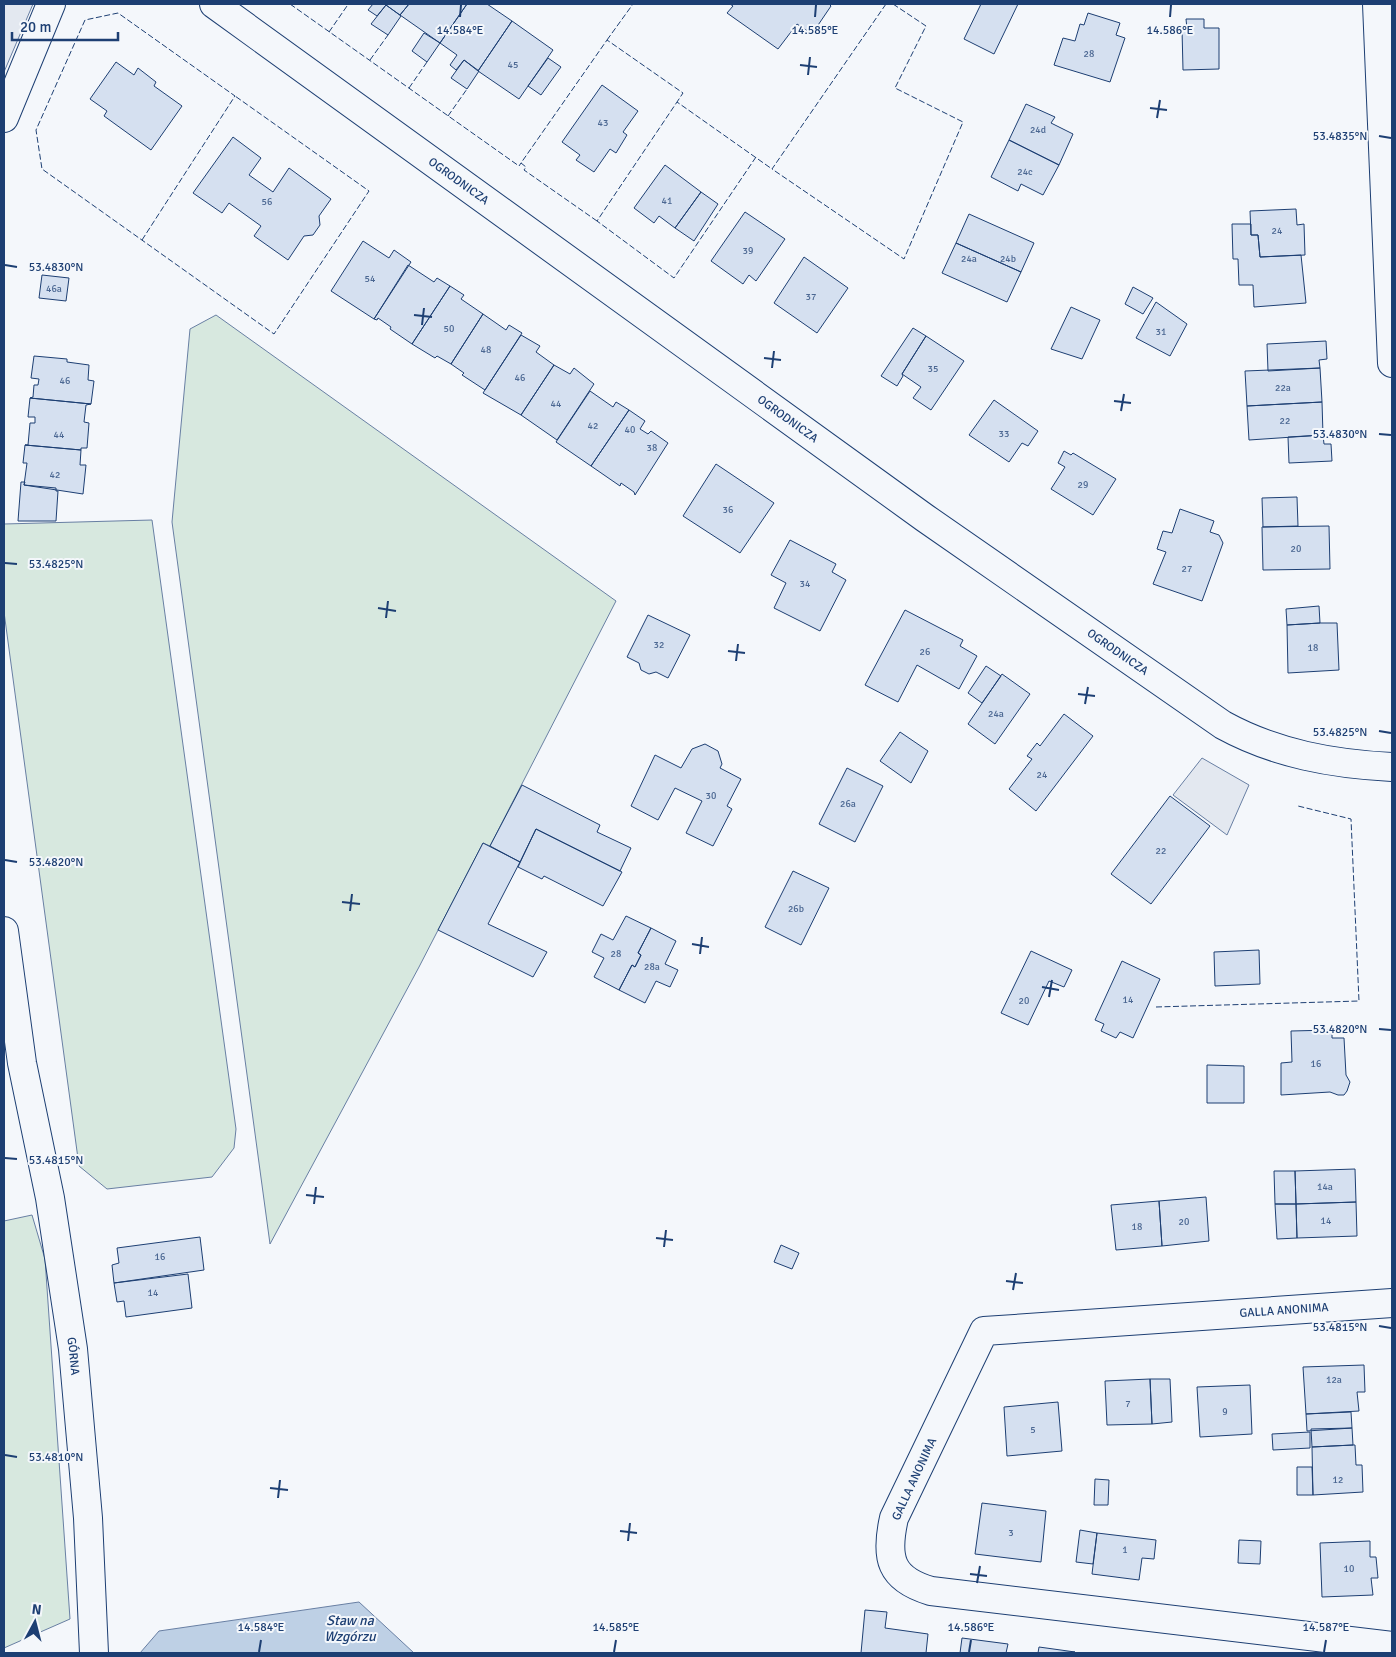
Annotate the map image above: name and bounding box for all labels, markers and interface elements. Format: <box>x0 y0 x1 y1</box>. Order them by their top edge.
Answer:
scale bar <box>12 10 119 42</box>
text: 20 m <box>20 18 51 36</box>
text: 14.584°E <box>437 23 484 38</box>
text: 14.585°E <box>792 23 839 38</box>
text: 14.586°E <box>1147 23 1194 38</box>
house number: 28 <box>1084 48 1094 60</box>
house number: 45 <box>508 59 518 71</box>
house number: 43 <box>598 117 608 129</box>
house number: 24d <box>1030 124 1046 136</box>
text: 53.4835°N <box>1313 129 1367 144</box>
street label: OGRODNICZA <box>425 154 492 209</box>
house number: 24c <box>1017 166 1033 178</box>
house number: 41 <box>662 195 672 207</box>
house number: 56 <box>262 196 272 208</box>
house number: 24 <box>1272 225 1283 237</box>
house number: 39 <box>743 245 753 257</box>
house number: 24a <box>961 253 977 265</box>
house number: 24b <box>1000 253 1016 265</box>
text: 53.4830°N <box>29 260 83 275</box>
house number: 54 <box>365 273 376 285</box>
house number: 46a <box>46 283 62 295</box>
house number: 37 <box>806 291 816 303</box>
house number: 50 <box>444 323 454 335</box>
house number: 31 <box>1156 326 1166 338</box>
house number: 48 <box>481 344 491 356</box>
house number: 35 <box>928 363 938 375</box>
house number: 46 <box>515 372 525 384</box>
house number: 46 <box>60 375 70 387</box>
house number: 22a <box>1275 382 1291 394</box>
street label: OGRODNICZA <box>754 392 821 447</box>
house number: 44 <box>551 398 562 410</box>
house number: 22 <box>1280 415 1290 427</box>
house number: 42 <box>588 420 598 432</box>
house number: 40 <box>625 424 635 436</box>
text: 53.4830°N <box>1313 427 1367 442</box>
house number: 33 <box>999 428 1009 440</box>
house number: 44 <box>54 429 65 441</box>
house number: 38 <box>647 442 657 454</box>
house number: 42 <box>50 469 60 481</box>
house number: 29 <box>1078 479 1088 491</box>
house number: 36 <box>723 504 733 516</box>
house number: 20 <box>1291 543 1301 555</box>
text: 53.4825°N <box>29 557 83 572</box>
house number: 27 <box>1182 563 1192 575</box>
house number: 34 <box>800 578 811 590</box>
street label: OGRODNICZA <box>1084 626 1152 679</box>
house number: 32 <box>654 639 664 651</box>
house number: 18 <box>1308 642 1318 654</box>
house number: 26 <box>920 646 930 658</box>
house number: 24a <box>988 708 1004 720</box>
text: 53.4825°N <box>1313 725 1367 740</box>
house number: 24 <box>1037 769 1048 781</box>
house number: 30 <box>706 790 716 802</box>
house number: 26a <box>840 798 856 810</box>
house number: 22 <box>1156 845 1166 857</box>
text: 53.4820°N <box>29 855 83 870</box>
house number: 26b <box>788 903 804 915</box>
house number: 28 <box>611 948 621 960</box>
house number: 28a <box>644 961 660 973</box>
house number: 14 <box>1123 994 1134 1006</box>
house number: 20 <box>1019 995 1029 1007</box>
text: 53.4820°N <box>1313 1022 1367 1037</box>
house number: 16 <box>1311 1058 1321 1070</box>
text: 53.4815°N <box>29 1153 83 1168</box>
house number: 14a <box>1317 1181 1333 1193</box>
house number: 14 <box>1321 1215 1332 1227</box>
house number: 20 <box>1179 1216 1189 1228</box>
house number: 18 <box>1132 1221 1142 1233</box>
house number: 16 <box>155 1251 165 1263</box>
house number: 14 <box>148 1287 159 1299</box>
street label: GALLA ANONIMA <box>1239 1300 1330 1321</box>
text: 53.4815°N <box>1313 1320 1367 1335</box>
street label: GÓRNA <box>63 1336 82 1377</box>
house number: 12a <box>1326 1374 1342 1386</box>
house number: 7 <box>1125 1398 1131 1410</box>
house number: 9 <box>1222 1406 1228 1418</box>
house number: 5 <box>1030 1424 1036 1436</box>
street label: GALLA ANONIMA <box>889 1435 940 1523</box>
text: 53.4810°N <box>29 1450 83 1465</box>
house number: 12 <box>1333 1474 1343 1486</box>
house number: 3 <box>1008 1527 1014 1539</box>
house number: 1 <box>1122 1544 1128 1556</box>
house number: 10 <box>1344 1563 1354 1575</box>
north arrow <box>10 1597 60 1647</box>
text: N <box>31 1601 42 1619</box>
water label: Staw na Wzgórzu <box>324 1612 377 1645</box>
text: 14.584°E <box>238 1620 285 1635</box>
text: 14.585°E <box>593 1620 640 1635</box>
text: 14.586°E <box>948 1620 995 1635</box>
text: 14.587°E <box>1303 1620 1350 1635</box>

